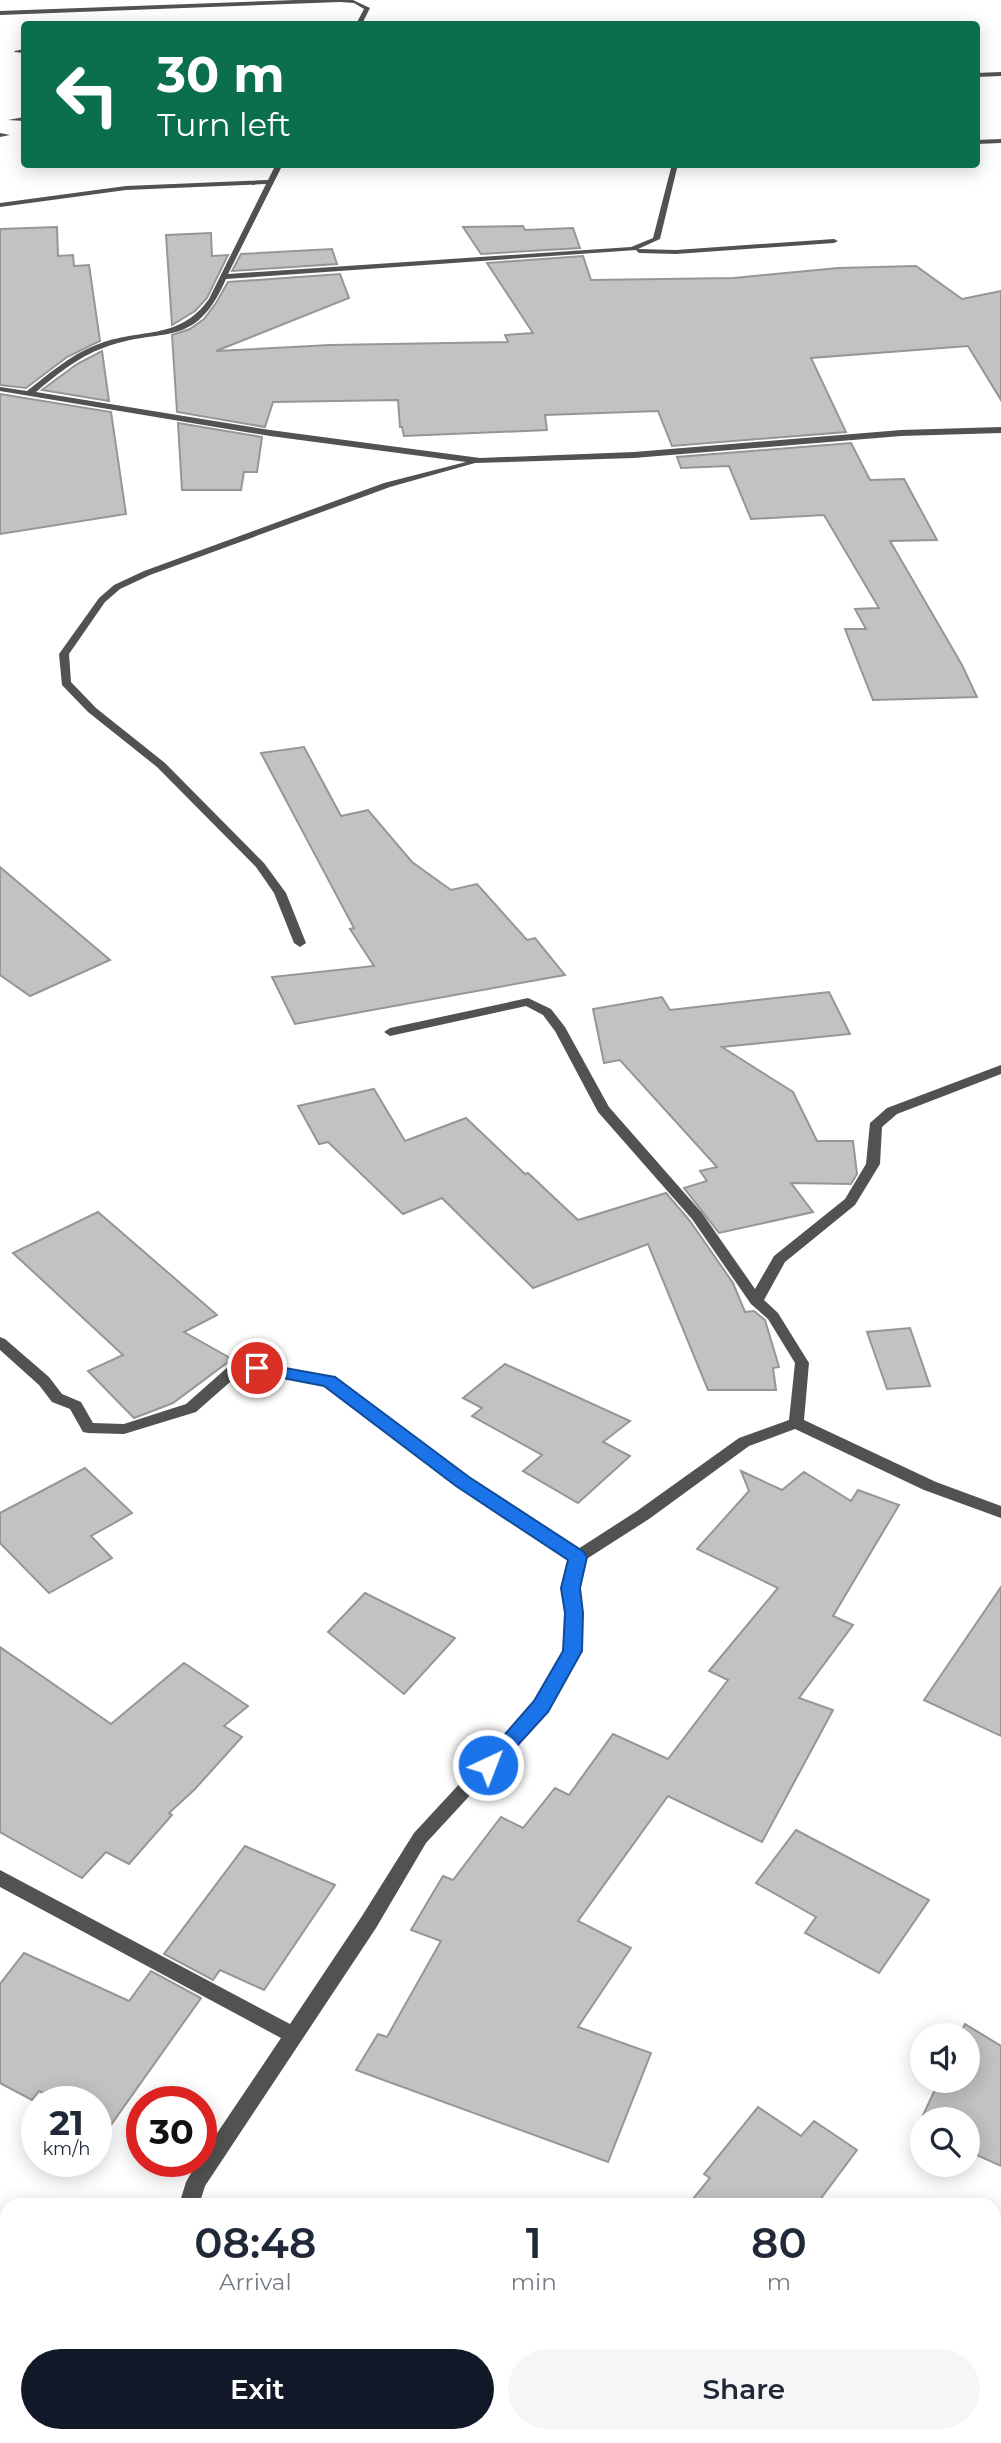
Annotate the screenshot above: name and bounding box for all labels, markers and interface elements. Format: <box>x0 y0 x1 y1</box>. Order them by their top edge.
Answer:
text: 30 m <box>157 45 285 104</box>
icon: left <box>42 49 133 140</box>
text: Turn left <box>157 105 291 144</box>
pin <box>227 1338 287 1398</box>
icon: arrive <box>238 1349 276 1387</box>
position arrow <box>451 1728 525 1802</box>
map controls <box>910 2023 980 2177</box>
button: sound <box>910 2023 980 2093</box>
speed limit sign: 30 <box>126 2086 217 2177</box>
text: 21 <box>49 2101 84 2144</box>
button: search <box>910 2107 980 2177</box>
text: km/h <box>42 2138 91 2160</box>
text: 08:48 <box>194 2217 316 2269</box>
text: 1 <box>526 2217 542 2269</box>
text: 80 <box>751 2217 807 2269</box>
text: Arrival <box>219 2268 292 2296</box>
text: min <box>511 2268 557 2296</box>
text: m <box>767 2268 791 2296</box>
button: Exit <box>21 2349 494 2429</box>
button: Share <box>508 2349 980 2429</box>

